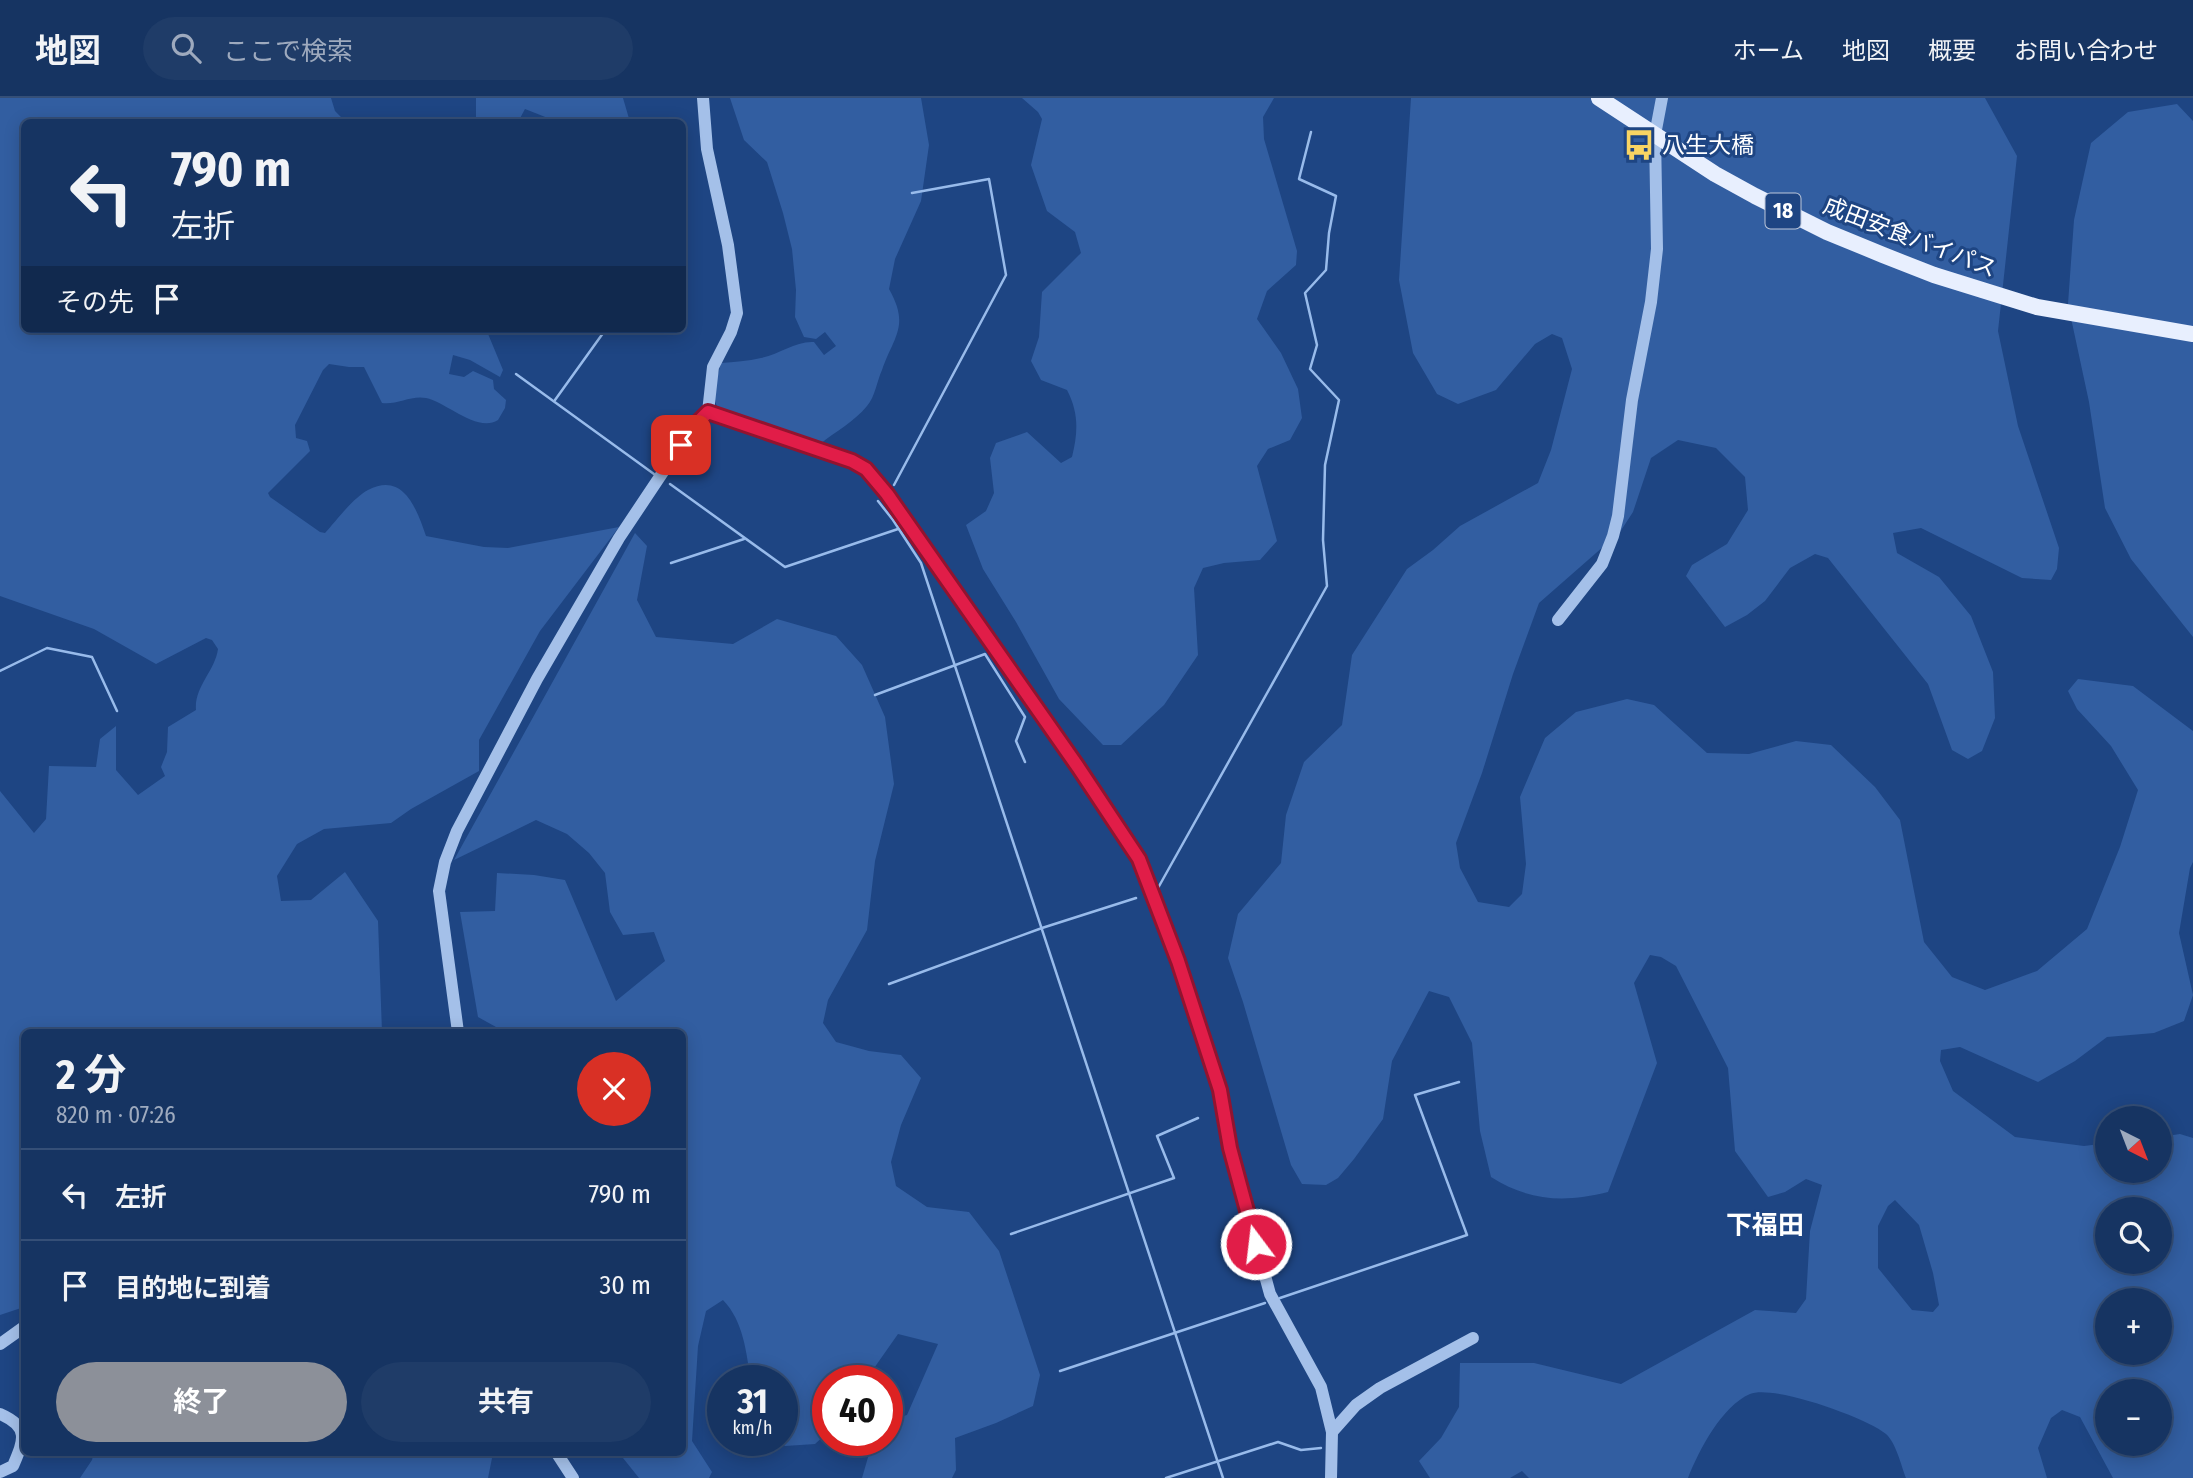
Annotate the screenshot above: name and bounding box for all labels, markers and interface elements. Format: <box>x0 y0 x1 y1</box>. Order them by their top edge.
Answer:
search box <box>143 17 633 80</box>
icon: search <box>167 29 205 67</box>
text: 地図 <box>35 31 101 71</box>
text: ここで検索 <box>223 36 353 67</box>
text: ホーム <box>1733 37 1804 65</box>
text: 地図 <box>1842 37 1890 65</box>
text: 概要 <box>1928 37 1976 65</box>
text: お問い合わせ <box>2014 37 2158 65</box>
bus stop icon: 八生大橋 <box>1622 128 1656 162</box>
place label: 八生大橋 <box>1662 131 1754 159</box>
text: 790 m <box>171 140 291 199</box>
icon: left <box>56 147 147 238</box>
street label: 成田安食バイパス <box>1819 191 2001 283</box>
road number: 18 <box>1766 194 1800 228</box>
text: 左折 <box>171 207 235 245</box>
icon: arrive <box>148 280 186 318</box>
text: その先 <box>56 287 134 318</box>
pin <box>651 415 711 475</box>
icon: arrive <box>662 426 700 464</box>
text: 2 分 <box>56 1050 126 1100</box>
button: close <box>577 1052 651 1126</box>
text: 820 m · 07:26 <box>56 1101 176 1129</box>
north arrow <box>2095 1106 2172 1183</box>
map controls <box>2095 1106 2172 1456</box>
icon: left <box>56 1176 94 1214</box>
text: 790 m <box>589 1179 651 1210</box>
text: 左折 <box>115 1182 167 1213</box>
button: search <box>2095 1197 2172 1274</box>
position arrow <box>1219 1207 1293 1281</box>
district label: 下福田 <box>1726 1210 1804 1241</box>
icon: arrive <box>56 1267 94 1305</box>
text: 30 m <box>600 1270 651 1301</box>
text: 目的地に到着 <box>115 1273 271 1304</box>
button: + <box>2095 1288 2172 1365</box>
button: 終了 <box>56 1362 347 1442</box>
button: 共有 <box>361 1362 651 1442</box>
speed limit sign: 40 <box>812 1365 903 1456</box>
button: − <box>2095 1379 2172 1456</box>
text: 31 <box>737 1380 768 1422</box>
text: km/h <box>732 1417 773 1439</box>

